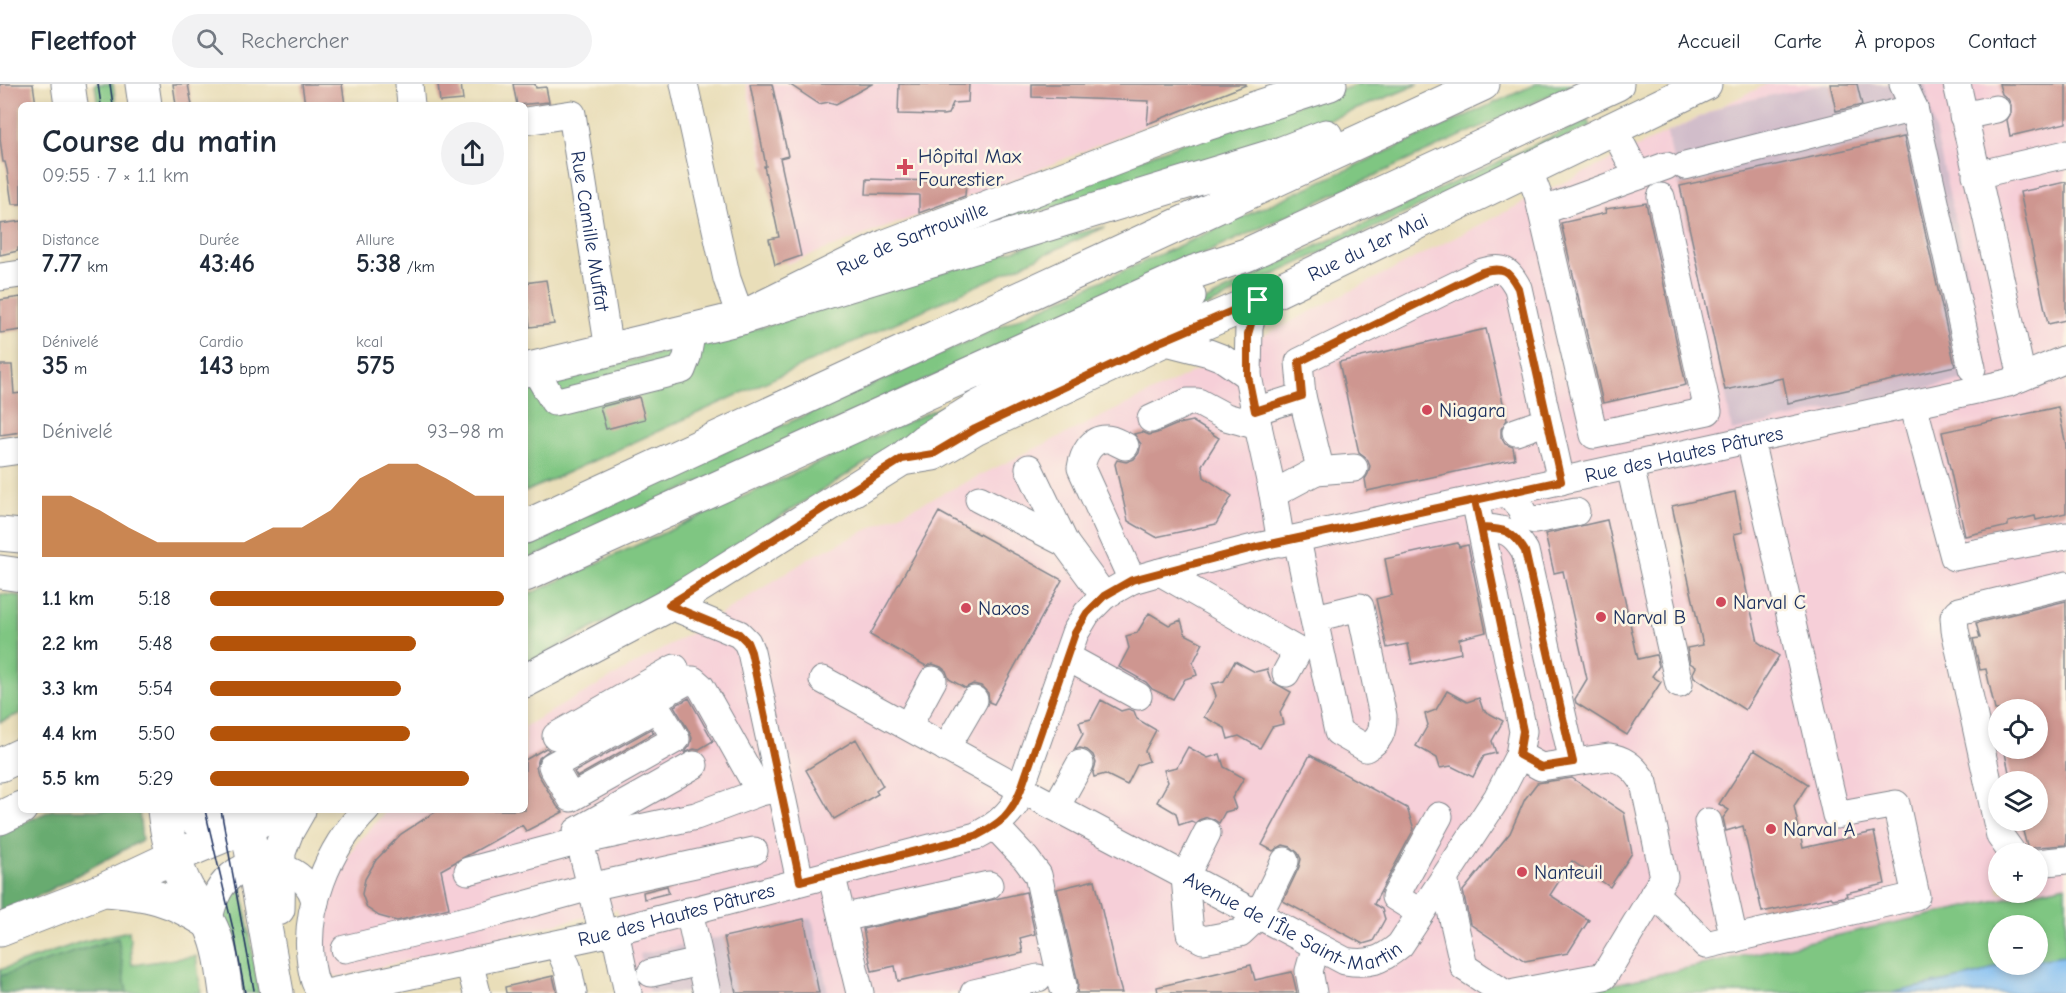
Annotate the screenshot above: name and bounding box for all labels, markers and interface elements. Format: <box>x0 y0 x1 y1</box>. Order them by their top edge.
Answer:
search box <box>172 14 592 68</box>
text: Fleetfoot <box>30 25 136 57</box>
icon: search <box>193 25 226 58</box>
text: Rechercher <box>241 28 349 54</box>
text: Accueil <box>1678 29 1741 53</box>
text: Carte <box>1774 29 1822 53</box>
text: À propos <box>1855 29 1935 53</box>
text: Contact <box>1968 29 2036 53</box>
text: Course du matin <box>42 122 277 160</box>
button: share <box>441 122 504 185</box>
place label: Hôpital Max Fourestier <box>918 145 1022 191</box>
street label: Rue Camille Muffat <box>566 149 614 314</box>
marker: Hôpital Max Fourestier <box>896 158 914 176</box>
text: 09:55 · 7 × 1.1 km <box>42 164 189 187</box>
street label: Rue de Sartrouville <box>833 197 991 280</box>
street label: Rue du 1er Mai <box>1304 208 1432 286</box>
text: Distance <box>42 231 99 249</box>
text: Durée <box>199 231 239 249</box>
text: Allure <box>356 231 395 249</box>
text: 7.77 <box>42 249 82 279</box>
text: 43:46 <box>199 249 255 279</box>
text: 5:38 <box>356 249 401 279</box>
text: km <box>82 258 108 276</box>
text: /km <box>401 258 435 276</box>
pin <box>1232 274 1283 325</box>
icon: arrive <box>1241 283 1274 316</box>
text: Dénivelé <box>42 333 98 351</box>
text: Cardio <box>199 333 244 351</box>
text: kcal <box>356 333 383 351</box>
text: 35 <box>42 351 69 381</box>
text: 143 <box>199 351 234 381</box>
text: 575 <box>356 351 395 381</box>
text: m <box>69 360 87 378</box>
text: bpm <box>234 360 270 378</box>
place label: Niagara <box>1439 399 1506 422</box>
marker: Niagara <box>1420 403 1434 417</box>
text: Dénivelé <box>42 420 113 443</box>
text: 93–98 m <box>427 420 504 443</box>
street label: Rue des Hautes Pâtures <box>1583 421 1785 487</box>
text: 1.1 km <box>42 587 94 610</box>
text: 5:18 <box>138 587 171 610</box>
place label: Narval C <box>1733 591 1806 614</box>
marker: Narval C <box>1714 595 1728 609</box>
place label: Naxos <box>978 597 1029 620</box>
marker: Naxos <box>959 601 973 615</box>
place label: Narval B <box>1613 606 1686 629</box>
marker: Narval B <box>1594 610 1608 624</box>
text: 2.2 km <box>42 632 98 655</box>
text: 5:48 <box>138 632 172 655</box>
text: 3.3 km <box>42 677 98 700</box>
text: 5:54 <box>138 677 173 700</box>
map controls <box>1988 699 2048 975</box>
button: locate <box>1988 699 2048 759</box>
text: 4.4 km <box>42 722 97 745</box>
text: 5:50 <box>138 722 175 745</box>
text: 5.5 km <box>42 767 100 790</box>
text: 5:29 <box>138 767 174 790</box>
button: layers <box>1988 771 2048 831</box>
place label: Narval A <box>1783 818 1856 841</box>
marker: Narval A <box>1764 822 1778 836</box>
button: + <box>1988 843 2048 903</box>
place label: Nanteuil <box>1534 861 1603 884</box>
marker: Nanteuil <box>1515 865 1529 879</box>
street label: Avenue de l'Île Saint-Martin <box>1180 866 1406 974</box>
street label: Rue des Hautes Pâtures <box>576 878 777 951</box>
button: − <box>1988 915 2048 975</box>

